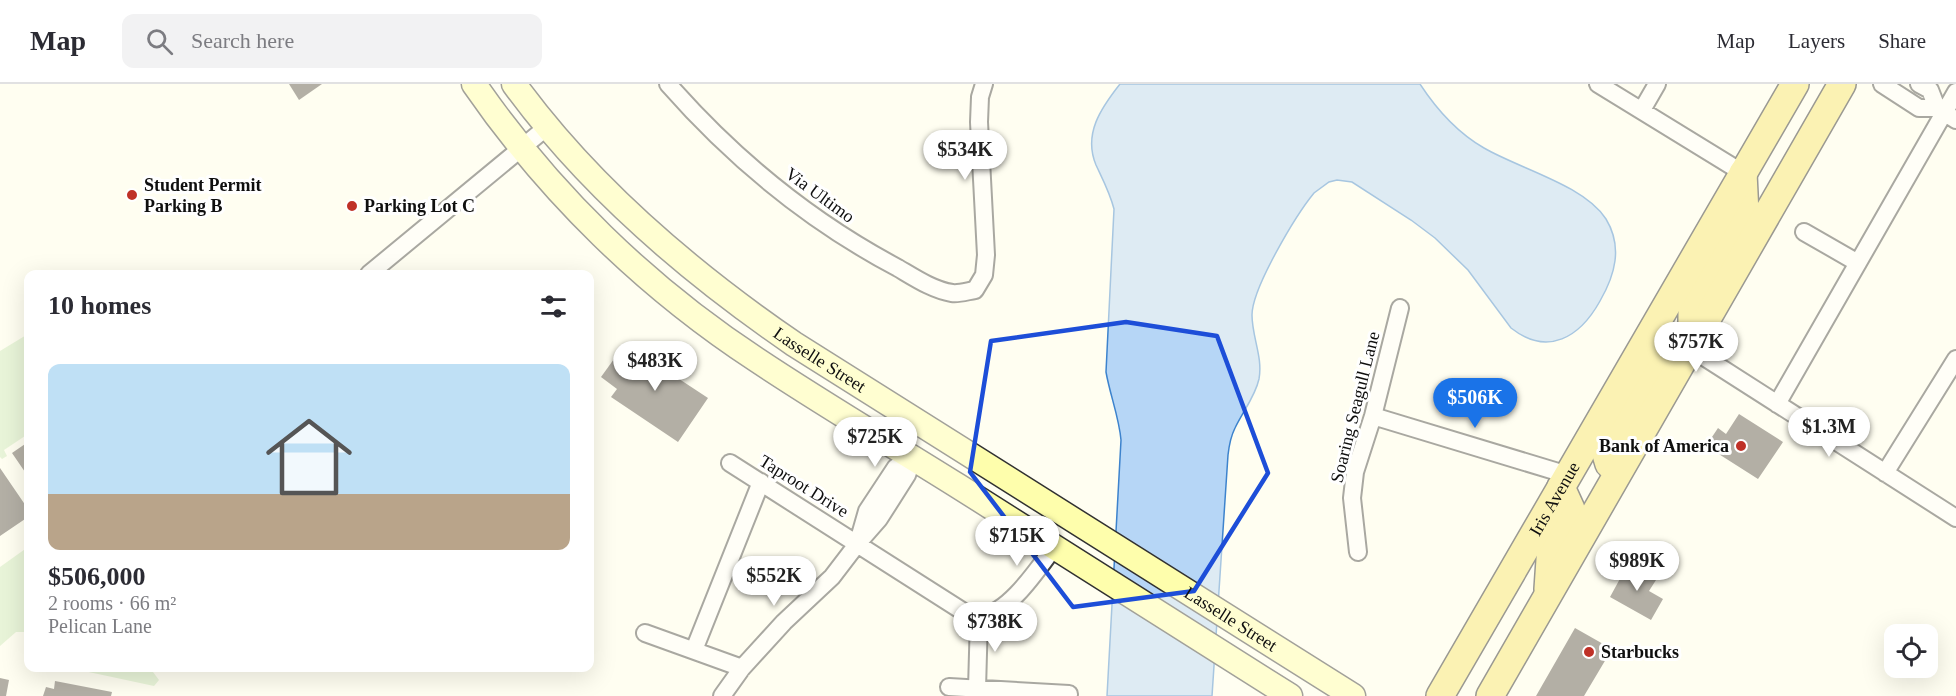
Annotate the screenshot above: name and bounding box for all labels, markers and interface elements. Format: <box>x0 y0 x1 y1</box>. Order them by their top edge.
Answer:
search box <box>122 14 542 68</box>
text: Map <box>30 25 86 56</box>
icon: search <box>143 25 176 58</box>
text: Search here <box>191 28 294 53</box>
text: Map <box>1717 29 1755 53</box>
text: Layers <box>1788 29 1845 53</box>
text: Share <box>1878 29 1926 53</box>
pin: $534K <box>923 130 1007 181</box>
text: $534K <box>937 138 993 160</box>
street label: Via Ultimo <box>782 163 858 227</box>
place label: Student Permit Parking B <box>144 175 261 216</box>
marker: Student Permit Parking B <box>125 188 139 202</box>
place label: Parking Lot C <box>364 196 475 216</box>
marker: Parking Lot C <box>345 199 359 213</box>
icon: filters <box>537 290 570 323</box>
text: 10 homes <box>48 291 151 320</box>
pin: $757K <box>1654 322 1738 373</box>
street label: Lasselle Street <box>770 323 869 397</box>
street label: Soaring Seagull Lane <box>1327 329 1383 485</box>
text: $757K <box>1668 330 1724 352</box>
pin: $483K <box>613 341 697 392</box>
text: $483K <box>627 349 683 371</box>
pin: $506K <box>1433 378 1517 429</box>
text: $506K <box>1447 386 1503 408</box>
icon: home <box>255 403 363 511</box>
pin: $1.3M <box>1787 407 1871 458</box>
text: $1.3M <box>1802 415 1856 437</box>
pin: $725K <box>833 417 917 468</box>
text: $725K <box>847 425 903 447</box>
place label: Bank of America <box>1599 436 1729 456</box>
marker: Bank of America <box>1734 439 1748 453</box>
street label: Taproot Drive <box>756 451 852 521</box>
street label: Iris Avenue <box>1525 458 1584 539</box>
pin: $715K <box>975 516 1059 567</box>
text: $715K <box>989 524 1045 546</box>
pin: $989K <box>1595 541 1679 592</box>
text: $989K <box>1609 549 1665 571</box>
pin: $552K <box>732 556 816 607</box>
text: $506,000 <box>48 562 146 591</box>
text: $552K <box>746 564 802 586</box>
street label: Lasselle Street <box>1181 582 1281 656</box>
text: 2 rooms · 66 m² <box>48 592 176 614</box>
pin: $738K <box>953 602 1037 653</box>
text: $738K <box>967 610 1023 632</box>
text: Pelican Lane <box>48 615 152 637</box>
map controls <box>1884 624 1938 678</box>
button: locate <box>1884 624 1938 678</box>
place label: Starbucks <box>1601 642 1679 662</box>
marker: Starbucks <box>1582 645 1596 659</box>

